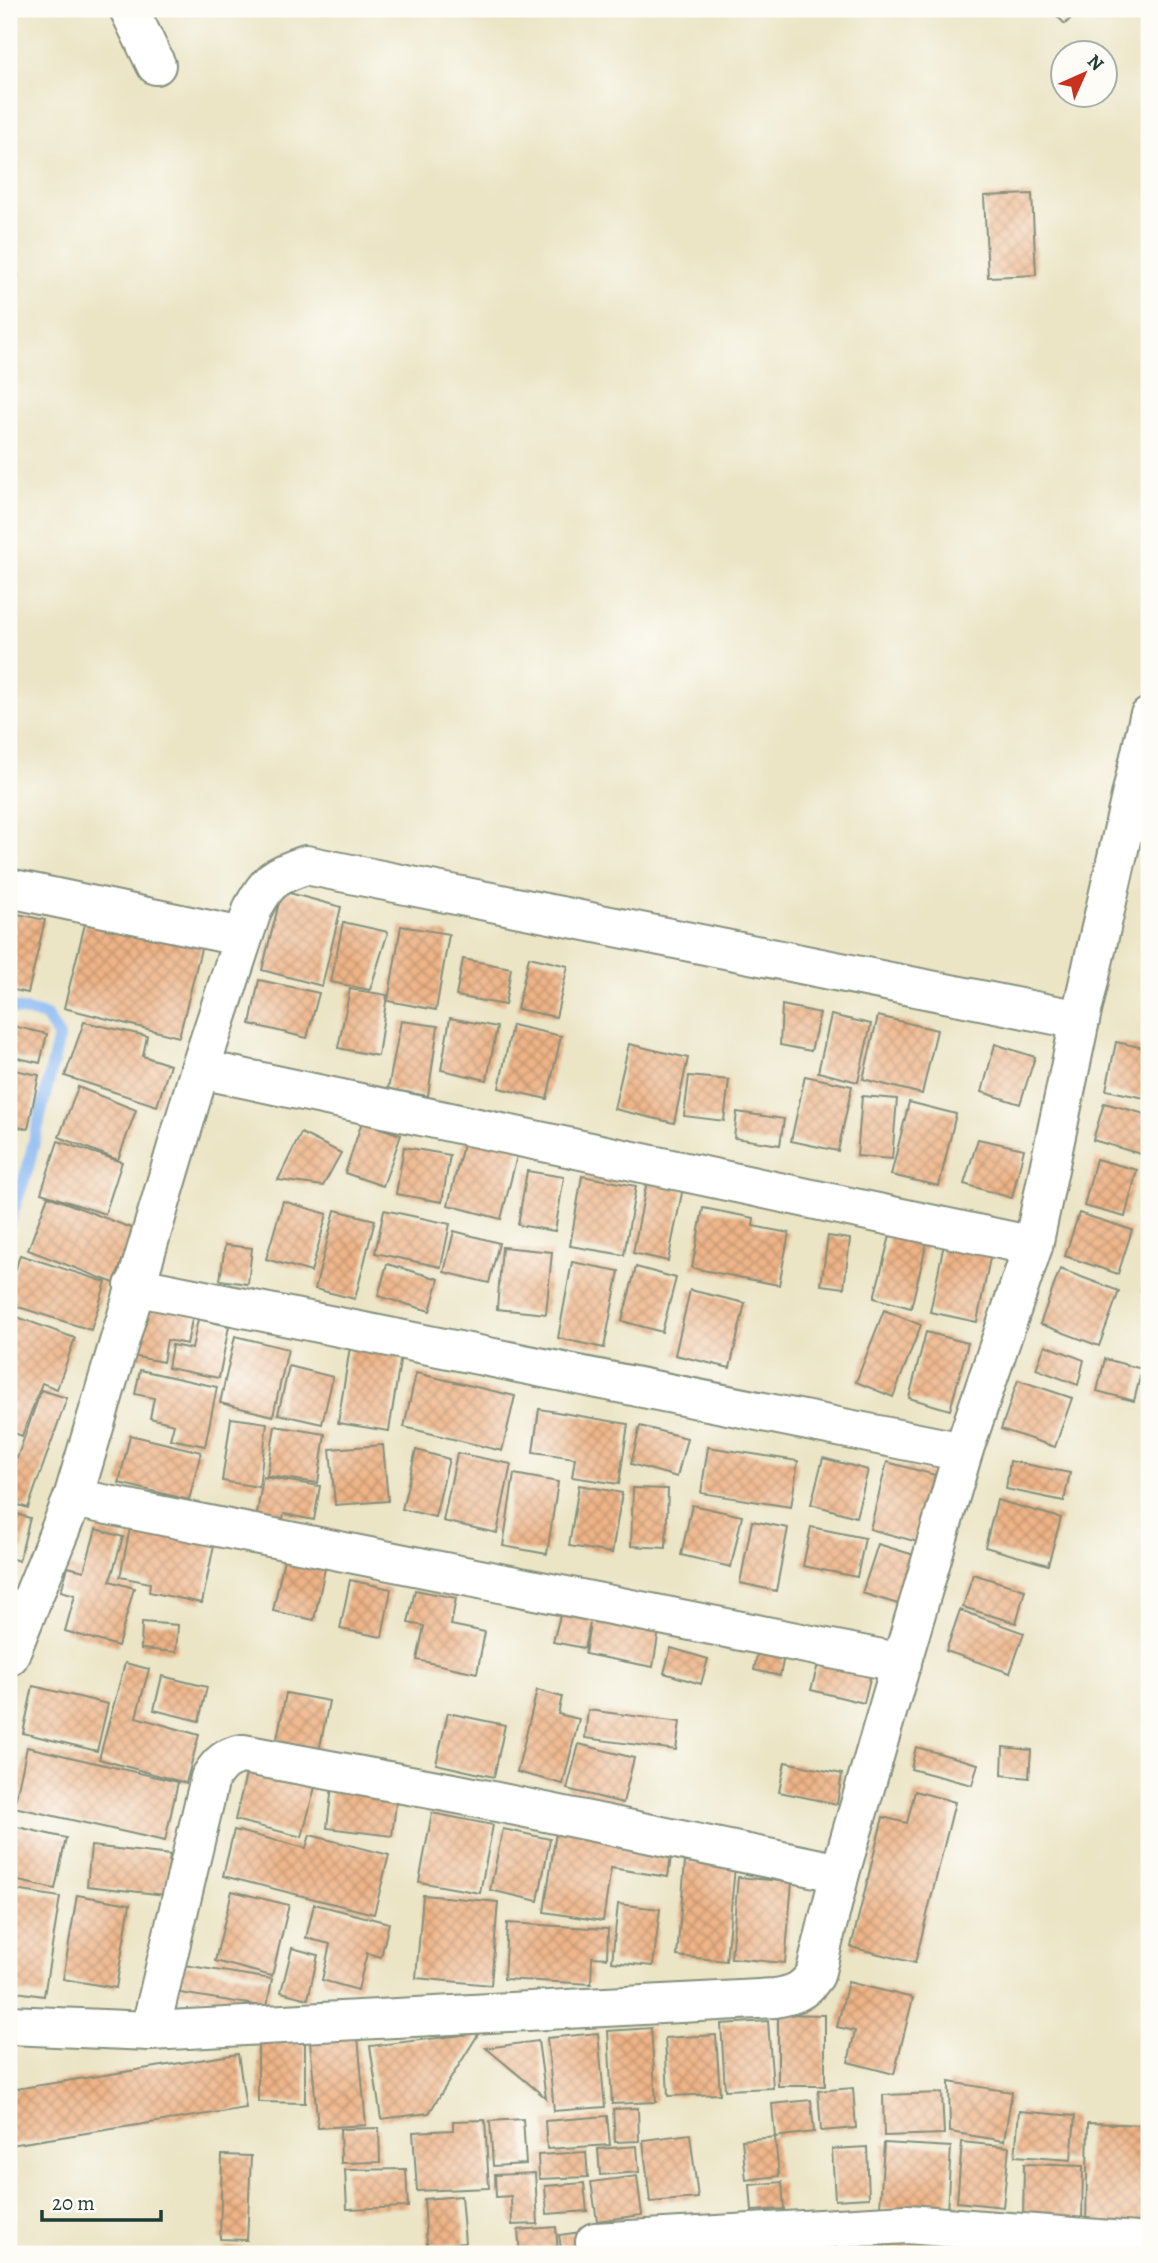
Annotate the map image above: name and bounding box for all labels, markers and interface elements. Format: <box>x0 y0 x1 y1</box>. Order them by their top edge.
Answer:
north arrow <box>1050 38 1120 108</box>
text: N <box>1081 49 1110 77</box>
scale bar <box>42 2179 161 2223</box>
text: 20 m <box>52 2189 95 2217</box>

